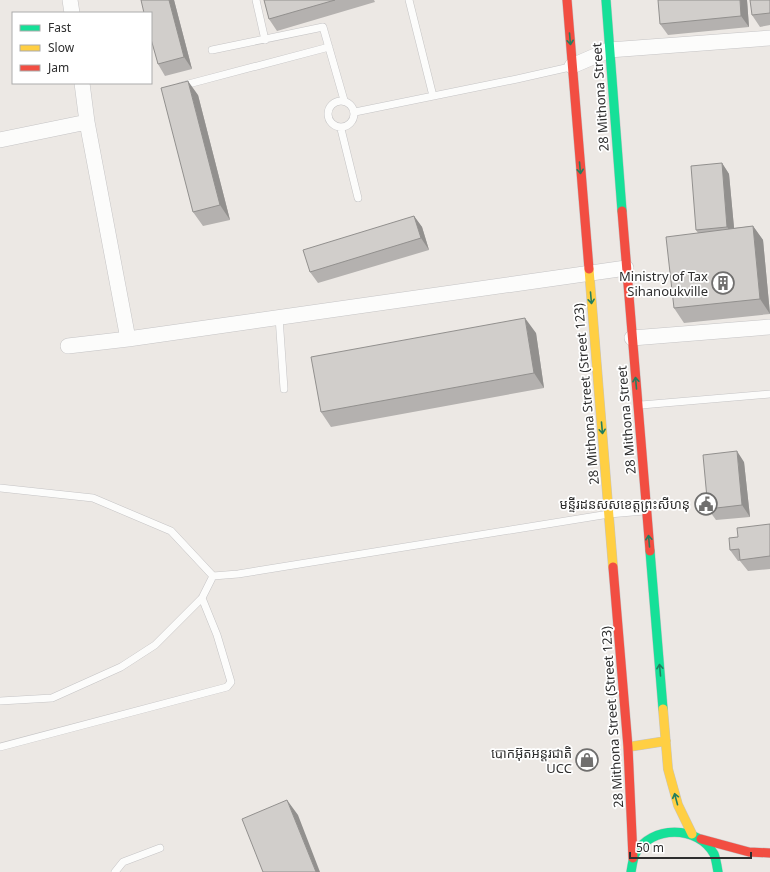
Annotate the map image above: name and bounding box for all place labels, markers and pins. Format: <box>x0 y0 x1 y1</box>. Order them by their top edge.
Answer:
place label: Ministry of Tax Sihanoukville <box>619 267 708 300</box>
building icon: Ministry of Tax Sihanoukville <box>710 270 736 296</box>
public building icon: មន្ទីរដនសសខេត្តព្រះសីហនុ <box>693 491 719 517</box>
place label: មន្ទីរដនសសខេត្តព្រះសីហនុ <box>559 495 690 513</box>
place label: បោកអ៊ុតអន្តរជាតិ UCC <box>491 744 572 777</box>
shop icon: បោកអ៊ុតអន្តរជាតិ UCC <box>574 747 600 773</box>

